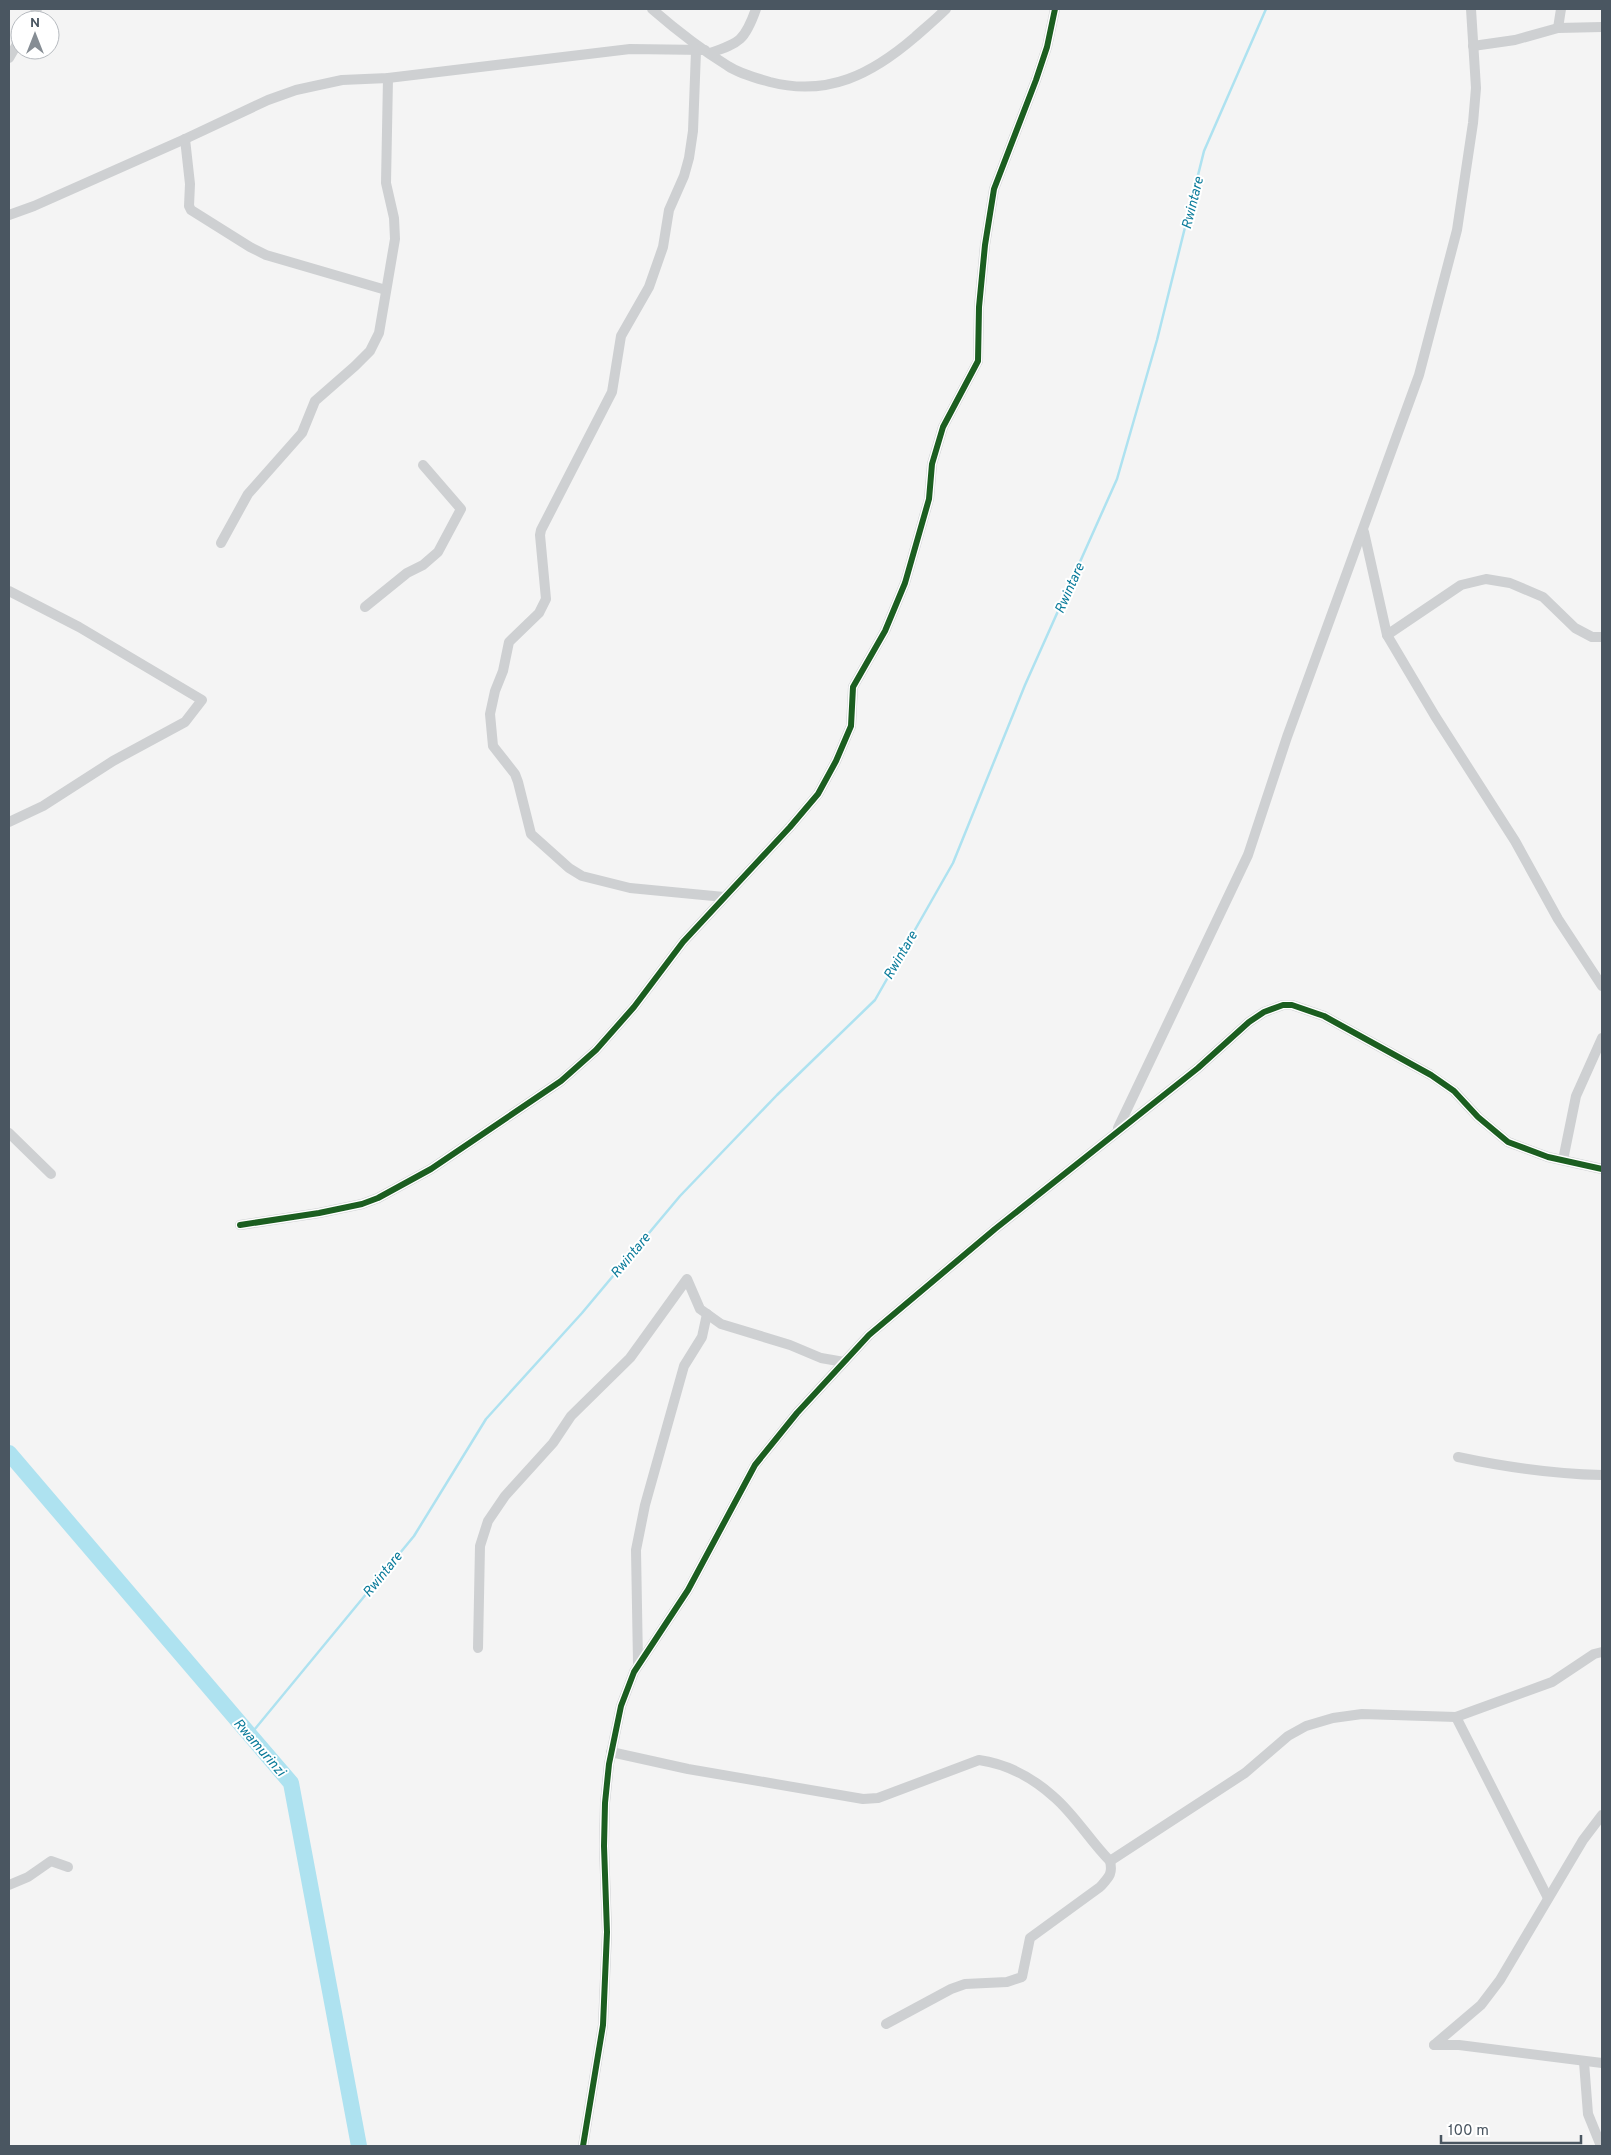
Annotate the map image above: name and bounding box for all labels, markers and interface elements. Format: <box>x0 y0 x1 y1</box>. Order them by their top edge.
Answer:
north arrow <box>10 10 60 60</box>
text: N <box>30 15 40 32</box>
water label: Rwintare <box>1179 175 1208 231</box>
water label: Rwintare <box>1052 560 1089 616</box>
water label: Rwintare <box>881 928 922 983</box>
water label: Rwintare <box>607 1229 655 1282</box>
water label: Rwintare <box>360 1548 407 1601</box>
water label: Rwamurinzi <box>229 1716 290 1782</box>
scale bar <box>1441 2112 1581 2144</box>
text: 100 m <box>1448 2122 1489 2141</box>

